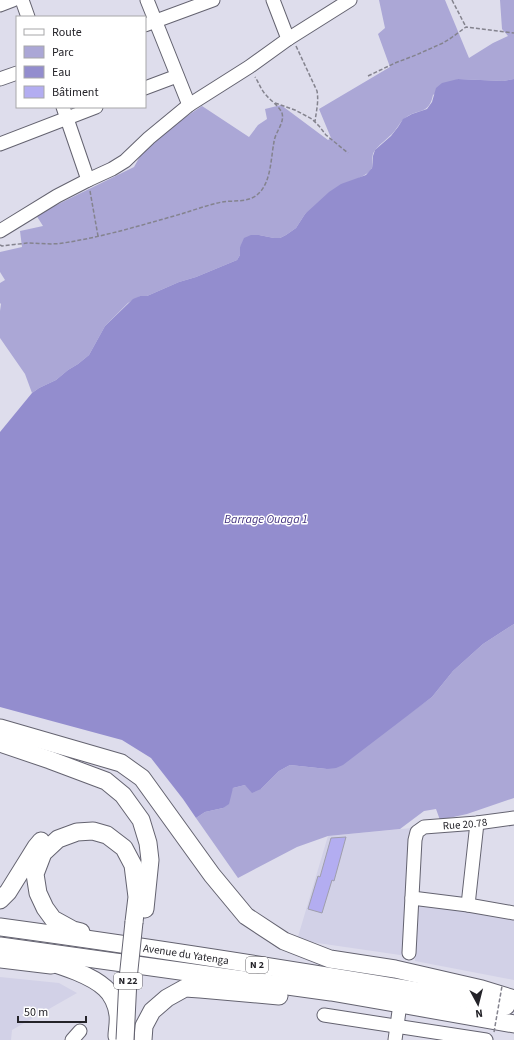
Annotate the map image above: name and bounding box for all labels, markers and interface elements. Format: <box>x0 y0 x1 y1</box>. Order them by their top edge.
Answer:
legend <box>16 16 146 108</box>
text: Route <box>52 24 82 41</box>
text: Parc <box>52 44 74 61</box>
text: Eau <box>52 64 71 81</box>
text: Bâtiment <box>52 84 98 101</box>
water label: Barrage Ouaga 1 <box>224 511 308 528</box>
street label: Rue 20.78 <box>442 814 489 833</box>
street label: Avenue du Yatenga <box>142 940 230 968</box>
road number: N 2 <box>246 957 268 973</box>
road number: N 22 <box>114 973 142 989</box>
north arrow <box>458 984 498 1024</box>
scale bar <box>18 998 86 1024</box>
text: 50 m <box>24 1004 48 1021</box>
text: N <box>475 1006 484 1021</box>

